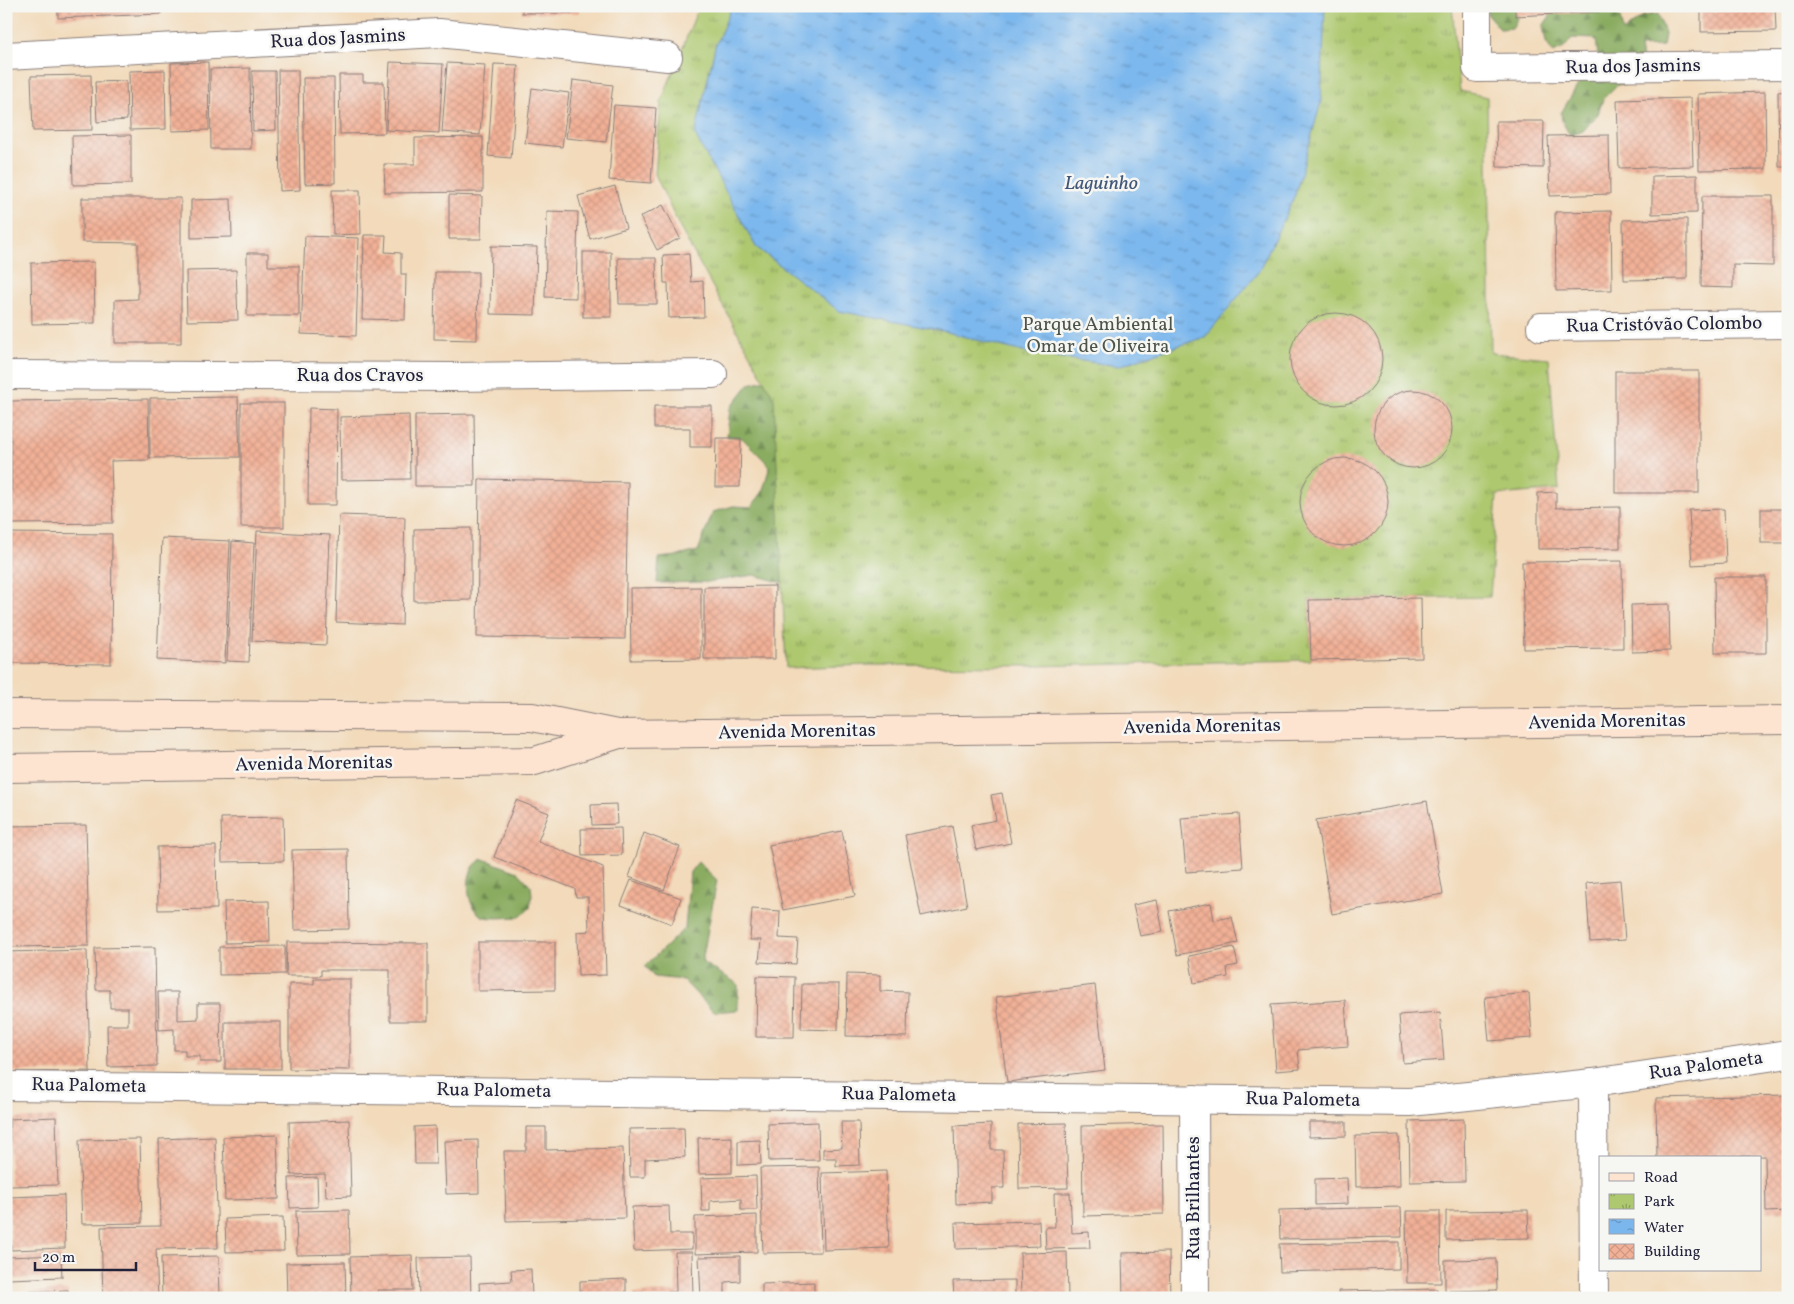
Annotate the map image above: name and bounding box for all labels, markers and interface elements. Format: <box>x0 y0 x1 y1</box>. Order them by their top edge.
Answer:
street label: Rua dos Jasmins <box>270 22 406 56</box>
street label: Rua dos Jasmins <box>1565 53 1701 81</box>
water label: Laguinho <box>1064 170 1138 198</box>
street label: Rua Cristóvão Colombo <box>1566 310 1762 340</box>
park label: Parque Ambiental Omar de Oliveira <box>1023 312 1174 360</box>
street label: Rua dos Cravos <box>296 363 424 389</box>
street label: Avenida Morenitas <box>1528 708 1686 736</box>
street label: Avenida Morenitas <box>1123 713 1281 741</box>
street label: Avenida Morenitas <box>718 718 876 746</box>
street label: Avenida Morenitas <box>235 750 393 778</box>
street label: Rua Palometa <box>1647 1045 1765 1087</box>
street label: Rua Palometa <box>31 1072 147 1100</box>
street label: Rua Palometa <box>436 1077 552 1105</box>
street label: Rua Palometa <box>841 1081 957 1109</box>
street label: Rua Palometa <box>1245 1086 1361 1114</box>
street label: Rua Brilhantes <box>1181 1136 1207 1260</box>
legend <box>1599 1156 1762 1272</box>
text: Road <box>1644 1168 1678 1189</box>
text: Park <box>1644 1192 1675 1213</box>
text: Water <box>1644 1218 1684 1239</box>
scale bar <box>35 1239 136 1271</box>
text: Building <box>1644 1242 1701 1263</box>
text: 20 m <box>42 1248 75 1269</box>

